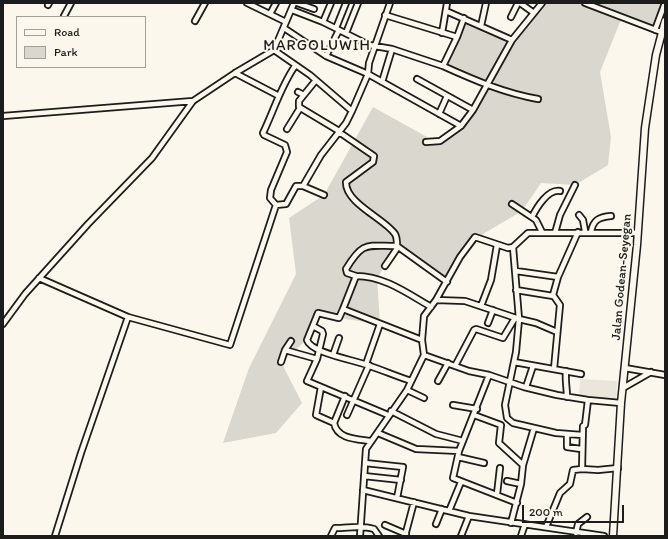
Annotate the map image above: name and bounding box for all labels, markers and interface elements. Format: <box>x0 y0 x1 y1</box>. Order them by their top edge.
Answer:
legend <box>16 16 146 68</box>
text: Road <box>54 25 80 39</box>
district label: MARGOLUWIH <box>263 37 371 55</box>
text: Park <box>54 45 78 59</box>
street label: Jalan Godean-Seyegan <box>609 213 635 341</box>
scale bar <box>524 497 626 523</box>
text: 200 m <box>529 505 563 519</box>

